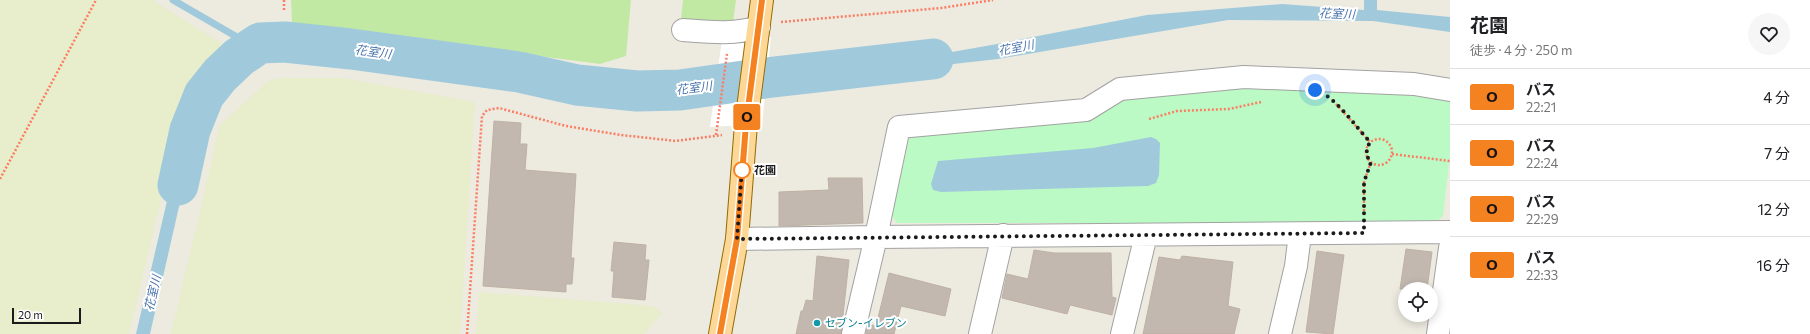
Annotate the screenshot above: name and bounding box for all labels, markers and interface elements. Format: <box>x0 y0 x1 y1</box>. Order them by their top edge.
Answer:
water label: 花室川 <box>1319 5 1357 21</box>
text: 花園 <box>1470 13 1508 36</box>
button: heart <box>1748 13 1790 55</box>
water label: 花室川 <box>997 36 1037 57</box>
water label: 花室川 <box>354 42 394 61</box>
text: 徒歩 · 4 分 · 250 m <box>1470 42 1572 58</box>
water label: 花室川 <box>675 78 715 96</box>
your location <box>1305 80 1325 100</box>
text: バス <box>1526 80 1556 98</box>
text: O <box>1486 88 1498 105</box>
text: 4 分 <box>1763 88 1790 106</box>
text: 22:21 <box>1526 99 1556 115</box>
line badge: O <box>734 104 760 130</box>
text: O <box>741 108 753 125</box>
text: バス <box>1526 136 1556 154</box>
text: O <box>1486 144 1498 161</box>
text: 7 分 <box>1764 144 1790 162</box>
text: 22:24 <box>1526 155 1558 171</box>
marker: 花園 <box>733 161 751 179</box>
place label: 花園 <box>754 163 776 176</box>
text: バス <box>1526 192 1556 210</box>
text: O <box>1486 200 1498 217</box>
text: 12 分 <box>1757 200 1790 218</box>
text: 22:29 <box>1526 211 1559 227</box>
text: バス <box>1526 248 1556 266</box>
text: O <box>1486 256 1498 273</box>
text: 16 分 <box>1757 256 1790 274</box>
text: 22:33 <box>1526 267 1558 283</box>
water label: 花室川 <box>141 272 163 312</box>
map controls <box>1398 282 1438 322</box>
button: locate <box>1398 282 1438 322</box>
scale bar <box>12 306 81 325</box>
text: 20 m <box>18 308 43 321</box>
place label: セブン-イレブン <box>825 316 907 329</box>
marker: セブン-イレブン <box>812 318 822 328</box>

